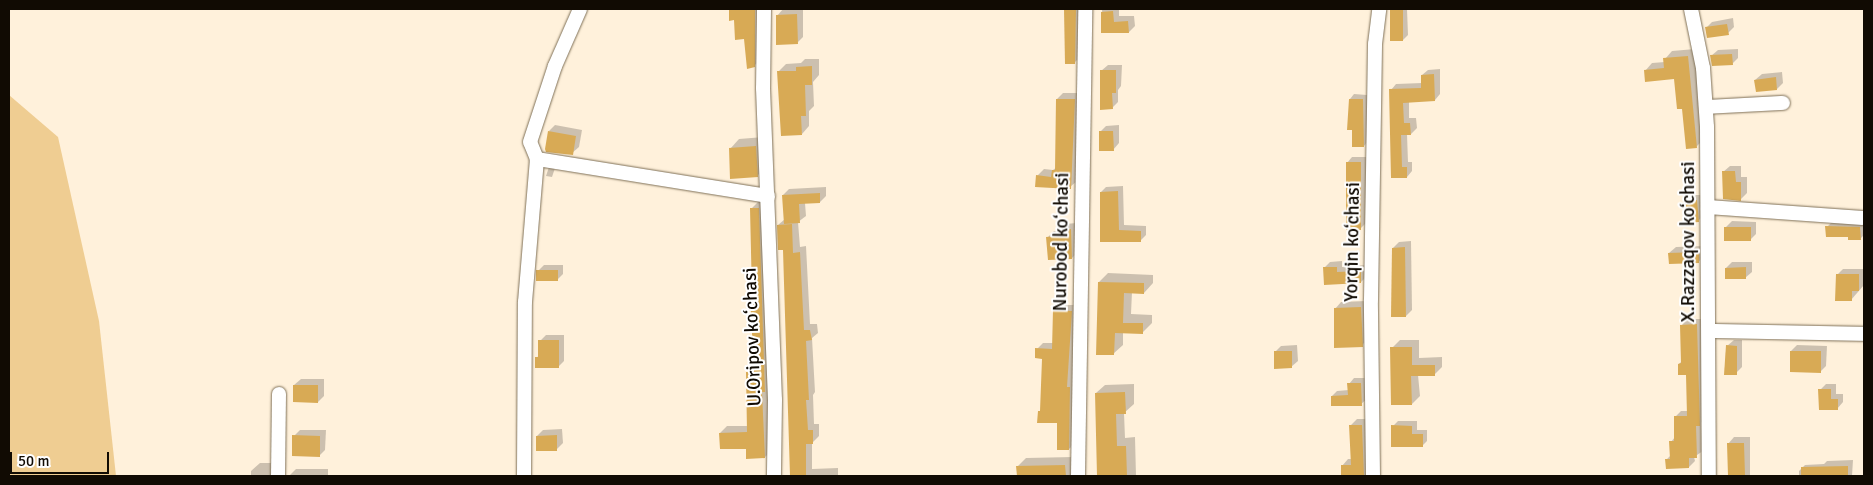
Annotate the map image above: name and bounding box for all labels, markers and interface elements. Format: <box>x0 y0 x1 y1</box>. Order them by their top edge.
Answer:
street label: X.Razzaqov koʻchasi <box>1678 161 1700 323</box>
street label: Nurobod koʻchasi <box>1049 172 1075 312</box>
street label: Yorqin koʻchasi <box>1341 182 1365 302</box>
street label: U.Oripov koʻchasi <box>739 267 767 407</box>
scale bar <box>12 442 111 474</box>
text: 50 m <box>18 452 49 470</box>

